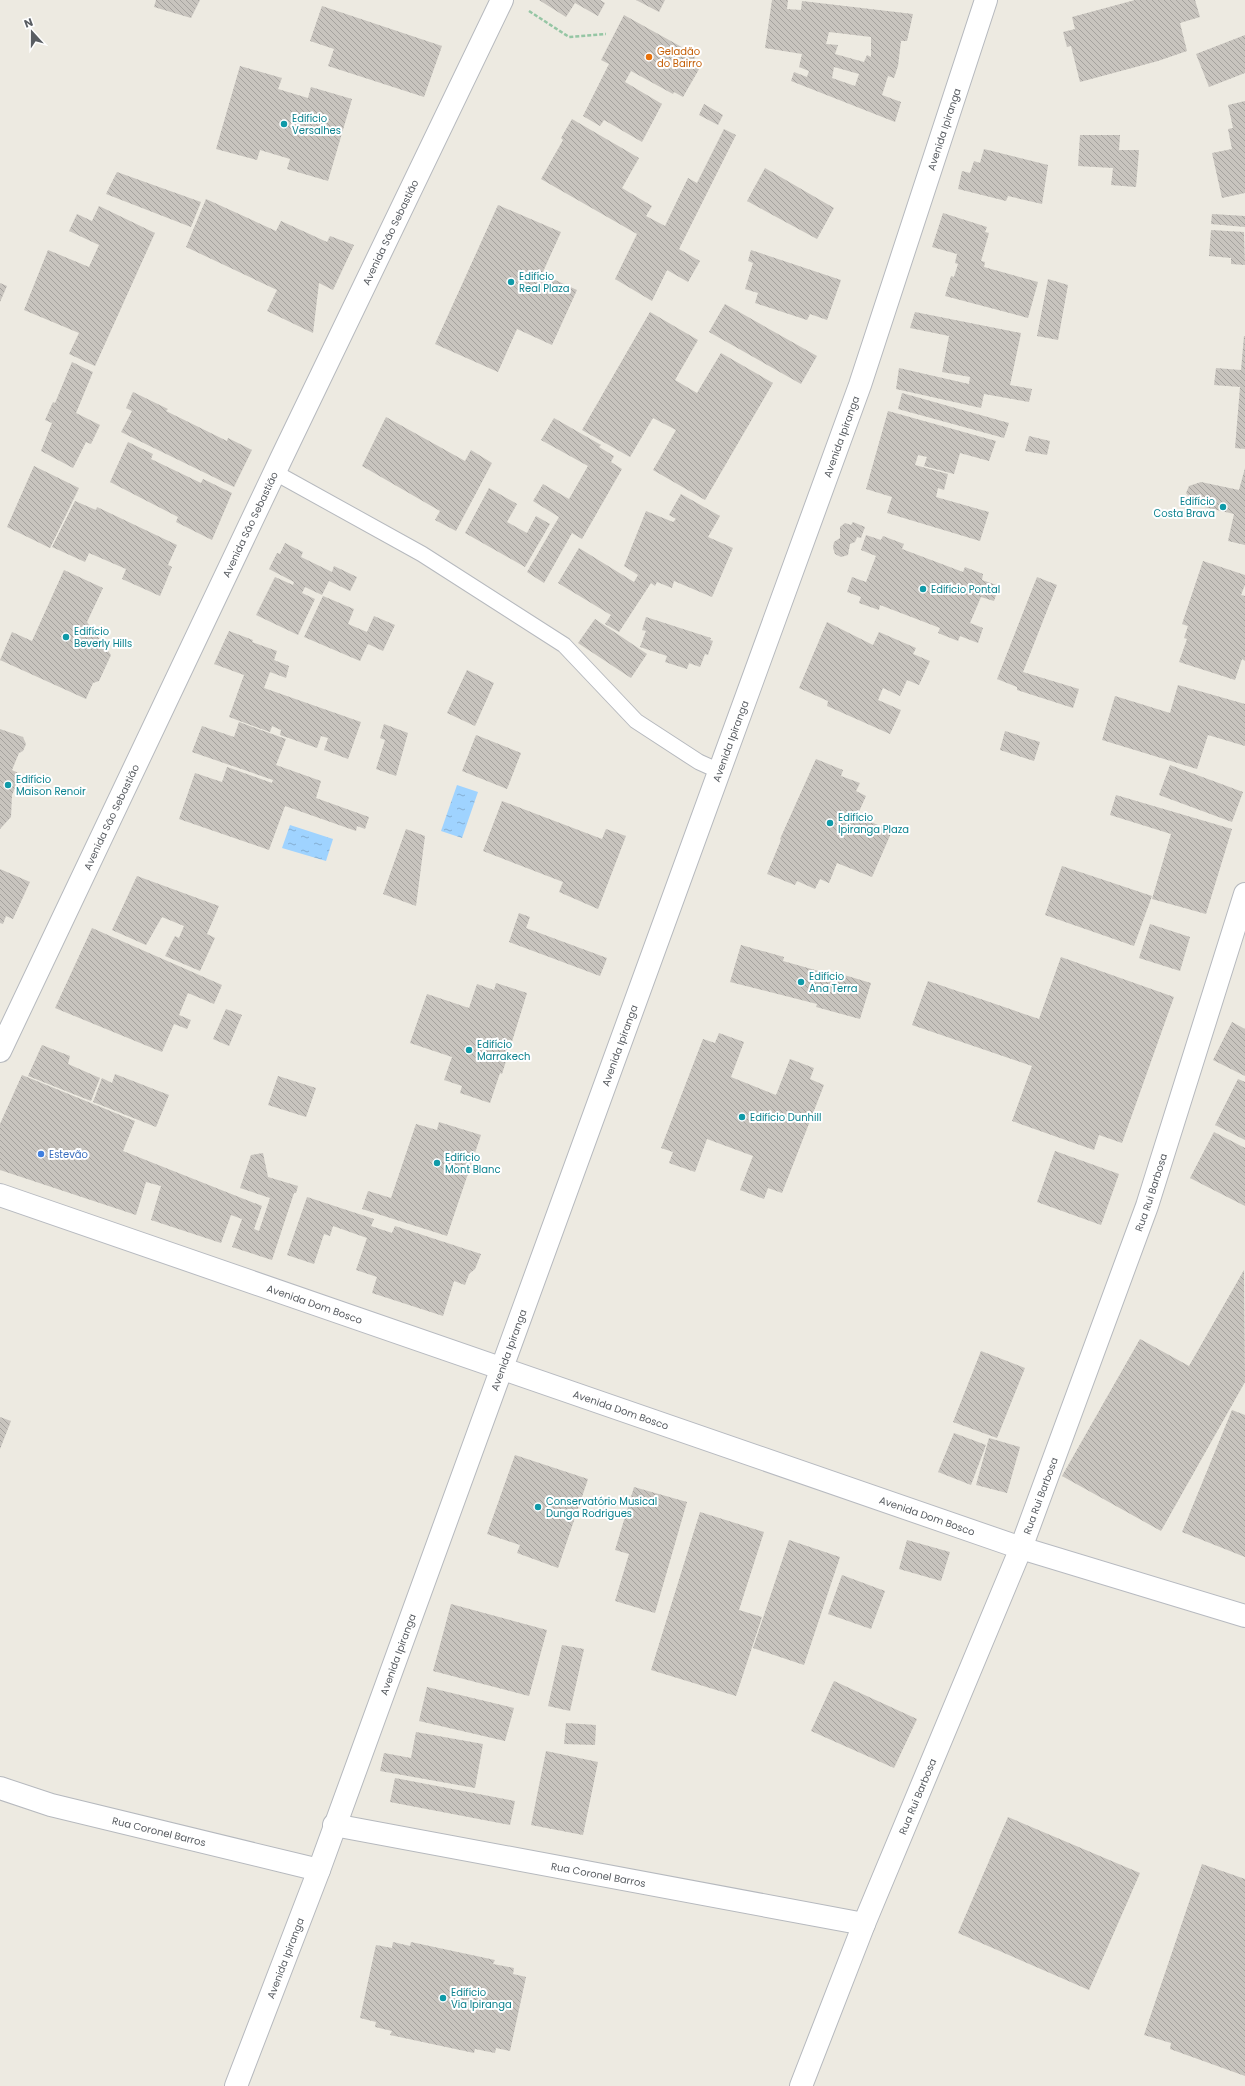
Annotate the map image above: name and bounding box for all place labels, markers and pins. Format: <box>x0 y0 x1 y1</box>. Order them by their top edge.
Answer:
place label: Geladão do Bairro <box>657 44 702 71</box>
marker: Geladão do Bairro <box>644 52 654 62</box>
place label: Edifício Versalhes <box>292 111 341 138</box>
marker: Edifício Versalhes <box>279 119 289 129</box>
place label: Edifício Real Plaza <box>519 269 570 296</box>
marker: Edifício Real Plaza <box>506 277 516 287</box>
place label: Edifício Costa Brava <box>1154 494 1215 521</box>
marker: Edifício Costa Brava <box>1218 502 1228 512</box>
place label: Edifício Pontal <box>931 582 1000 597</box>
marker: Edifício Pontal <box>918 584 928 594</box>
place label: Edifício Beverly Hills <box>74 624 132 651</box>
marker: Edifício Beverly Hills <box>61 632 71 642</box>
place label: Edifício Maison Renoir <box>16 772 86 799</box>
marker: Edifício Maison Renoir <box>3 780 13 790</box>
place label: Edifício Ipiranga Plaza <box>838 810 909 837</box>
marker: Edifício Ipiranga Plaza <box>825 818 835 828</box>
place label: Edifício Ana Terra <box>809 969 857 996</box>
marker: Edifício Ana Terra <box>796 977 806 987</box>
place label: Edifício Marrakech <box>477 1037 530 1064</box>
marker: Edifício Marrakech <box>464 1045 474 1055</box>
place label: Edifício Dunhill <box>750 1110 821 1125</box>
marker: Edifício Dunhill <box>737 1112 747 1122</box>
place label: Estevão <box>49 1147 88 1162</box>
marker: Estevão <box>36 1149 46 1159</box>
place label: Edifício Mont Blanc <box>445 1150 501 1177</box>
marker: Edifício Mont Blanc <box>432 1158 442 1168</box>
place label: Conservatório Musical Dunga Rodrigues <box>546 1494 657 1521</box>
marker: Conservatório Musical Dunga Rodrigues <box>533 1502 543 1512</box>
place label: Edifício Via Ipiranga <box>451 1985 512 2012</box>
marker: Edifício Via Ipiranga <box>438 1993 448 2003</box>

